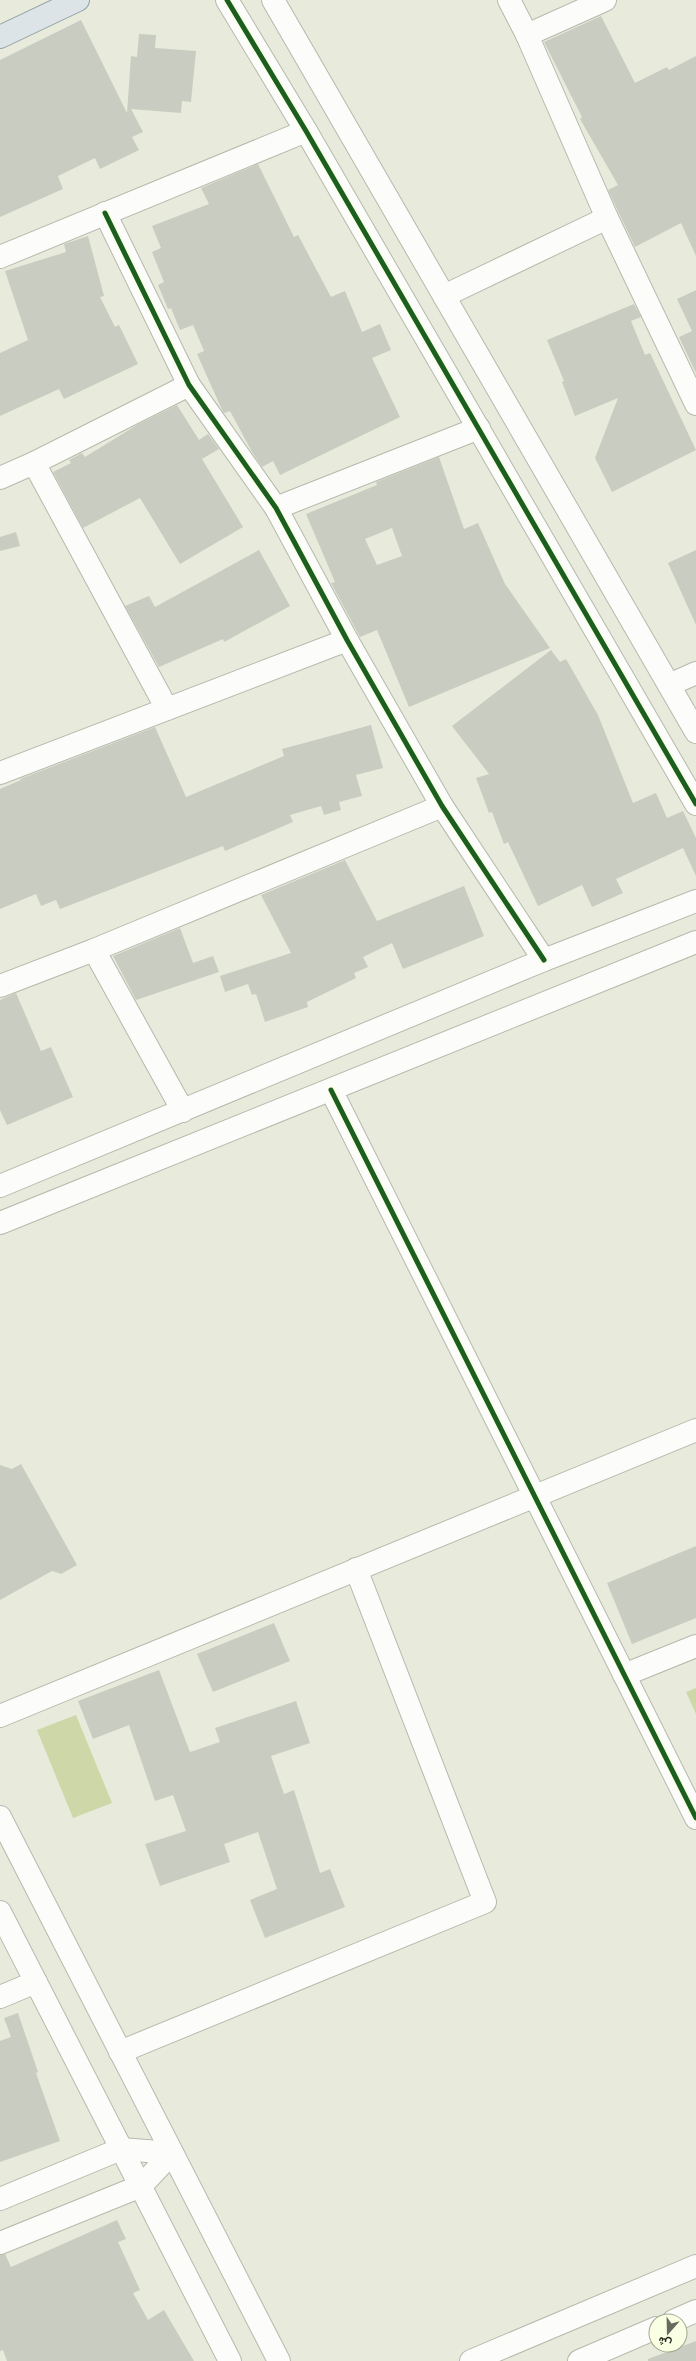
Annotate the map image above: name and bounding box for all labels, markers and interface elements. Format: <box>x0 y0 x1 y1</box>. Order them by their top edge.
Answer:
north arrow <box>648 2313 688 2353</box>
text: ش <box>656 2334 673 2351</box>

